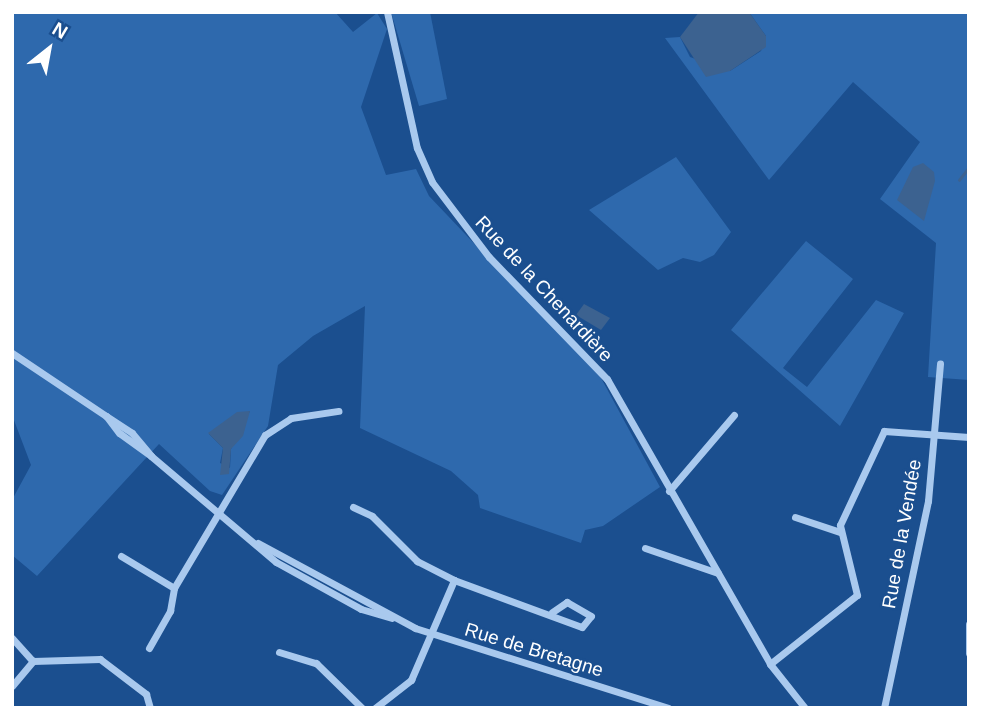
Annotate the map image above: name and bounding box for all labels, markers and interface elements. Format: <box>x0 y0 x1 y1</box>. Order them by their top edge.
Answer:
north arrow <box>14 14 84 84</box>
text: N <box>49 18 71 43</box>
street label: Rue de la Chenardière <box>470 211 618 367</box>
street label: Rue de la Vendée <box>878 458 926 610</box>
street label: Rue de Bretagne <box>462 618 606 682</box>

